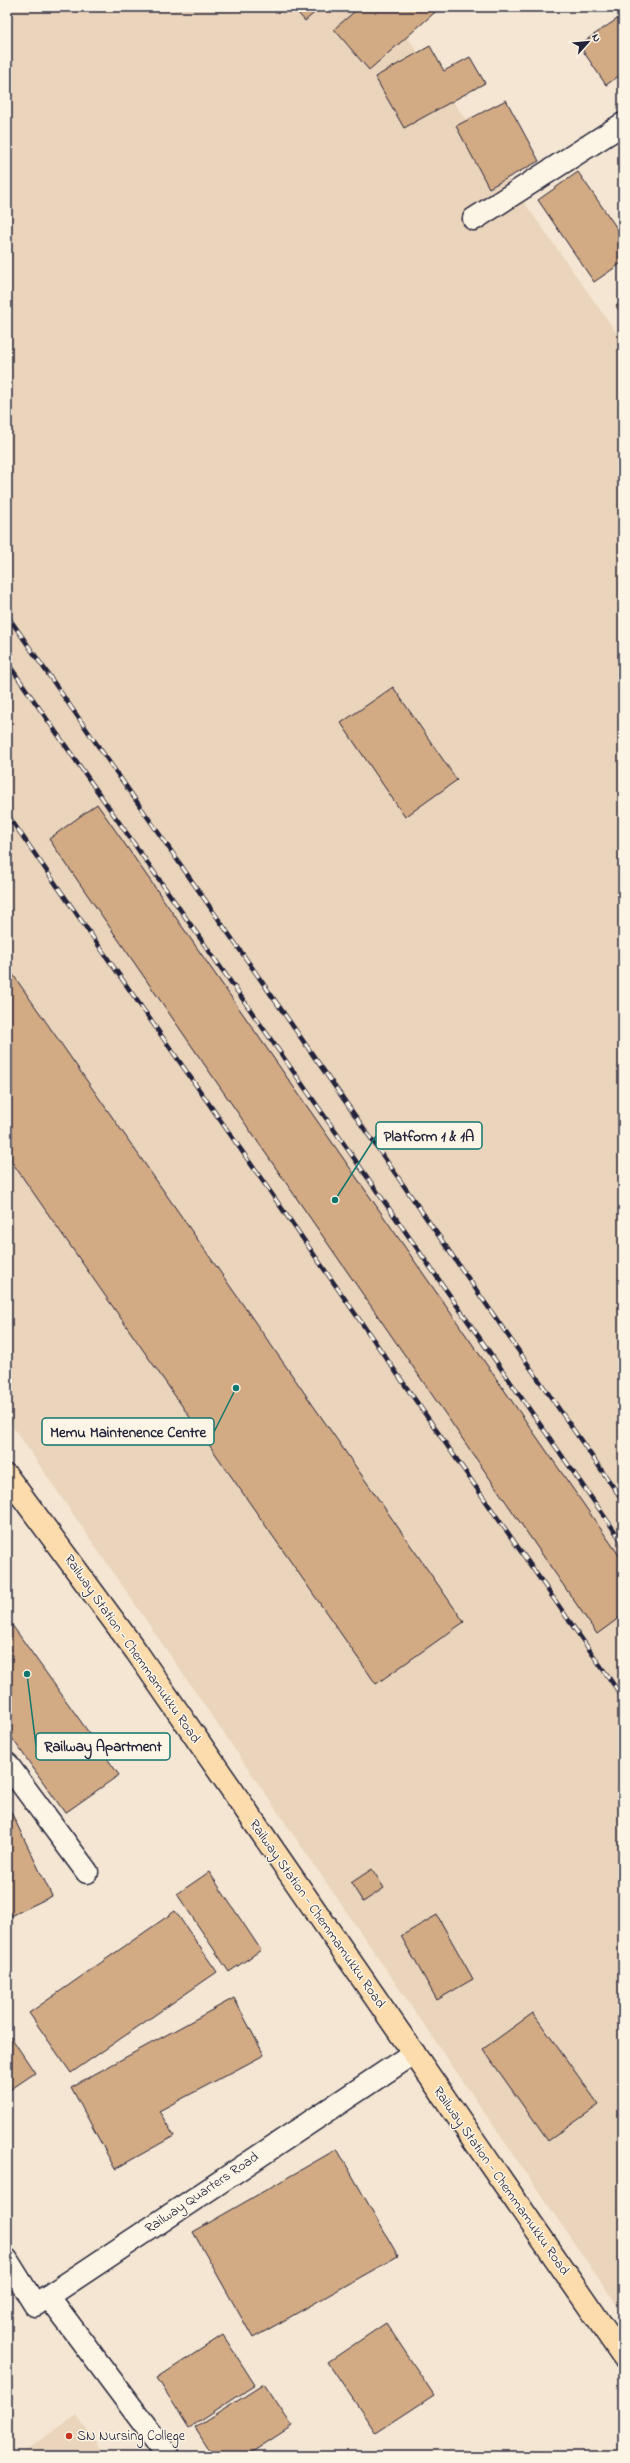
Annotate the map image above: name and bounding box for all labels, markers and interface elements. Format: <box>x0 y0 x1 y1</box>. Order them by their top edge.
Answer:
north arrow <box>568 22 608 62</box>
text: N <box>587 31 605 45</box>
callout: Platform 1 & 1A <box>376 1122 482 1149</box>
text: Platform 1 & 1A <box>384 1126 474 1148</box>
callout: Memu Maintenence Centre <box>42 1418 214 1445</box>
text: Memu Maintenence Centre <box>50 1422 207 1444</box>
street label: Railway Station - Chemmamukku Road <box>58 1550 205 1748</box>
callout: Railway Apartment <box>36 1733 170 1760</box>
text: Railway Apartment <box>43 1736 163 1760</box>
street label: Railway Station - Chemmamukku Road <box>243 1815 390 2013</box>
street label: Railway Station - Chemmamukku Road <box>427 2082 574 2280</box>
street label: Railway Quarters Road <box>141 2147 264 2240</box>
place label: SN Nursing College <box>77 2426 186 2448</box>
marker: SN Nursing College <box>64 2431 74 2441</box>

